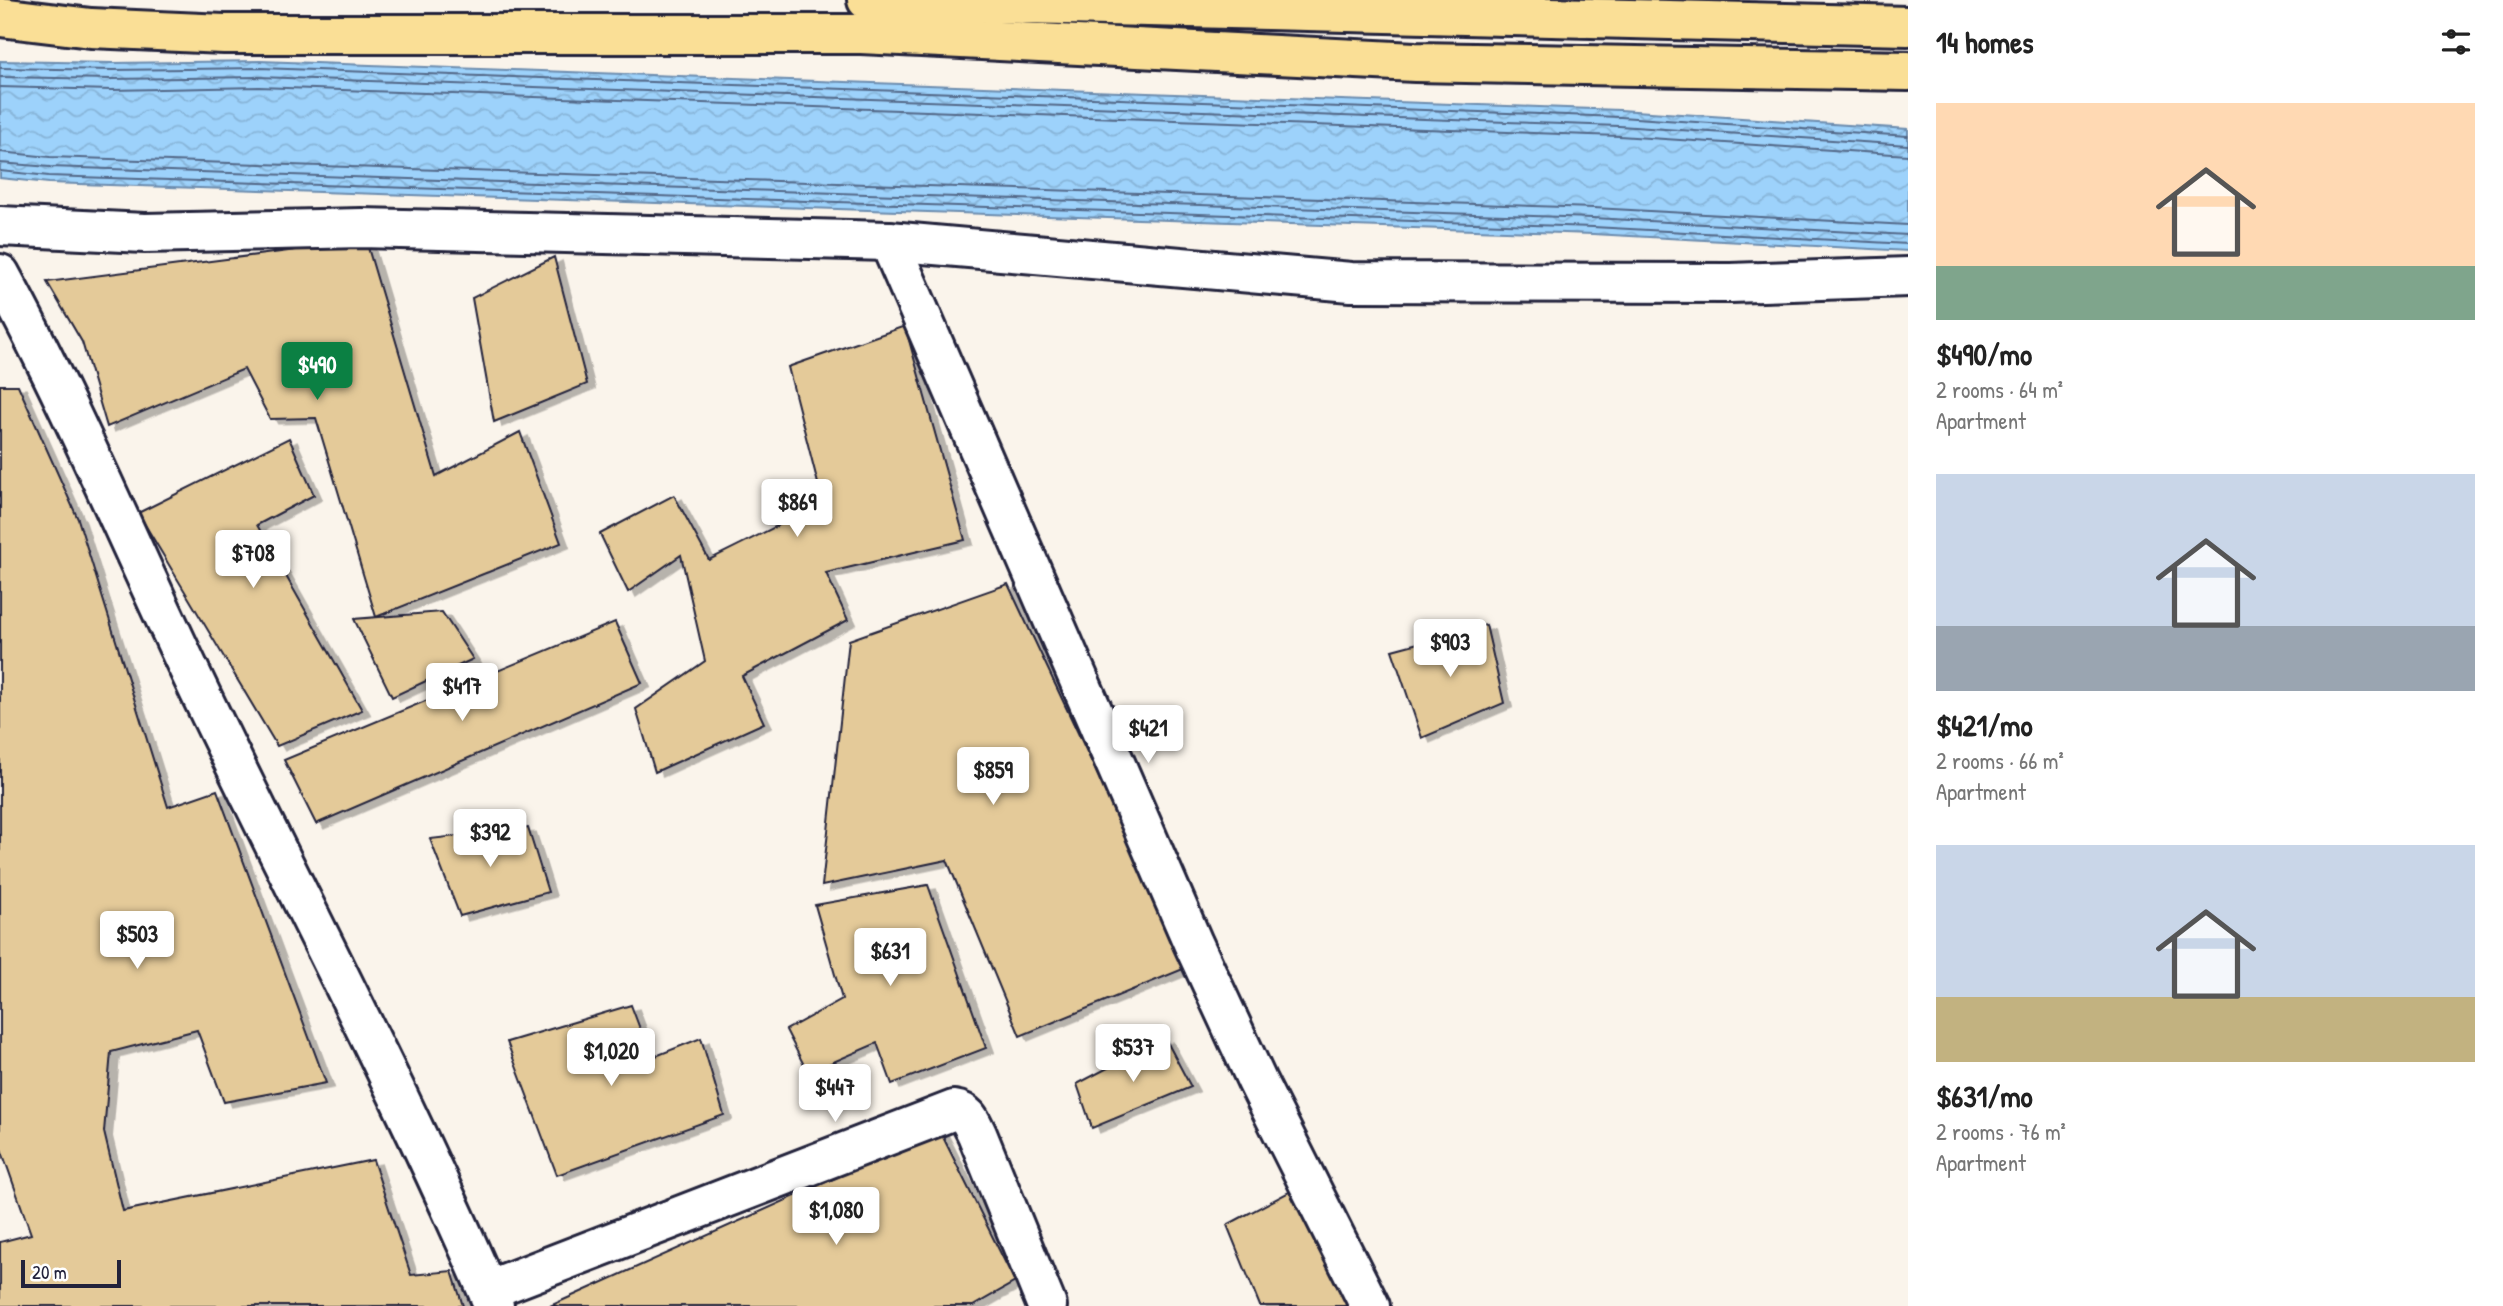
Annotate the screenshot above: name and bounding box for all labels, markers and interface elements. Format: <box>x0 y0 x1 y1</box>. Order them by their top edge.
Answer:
text: 14 homes <box>1936 22 2034 62</box>
icon: filters <box>2437 23 2475 61</box>
icon: home <box>2143 149 2269 275</box>
text: $490/mo <box>1936 334 2032 374</box>
pin: $490 <box>276 342 358 402</box>
text: $490 <box>297 349 337 380</box>
text: 2 rooms · 64 m² <box>1936 374 2063 405</box>
text: Apartment <box>1936 405 2026 436</box>
pin: $869 <box>756 480 838 539</box>
text: $869 <box>777 486 817 517</box>
icon: home <box>2143 520 2269 646</box>
pin: $708 <box>212 530 294 590</box>
text: $708 <box>231 537 275 568</box>
pin: $903 <box>1409 620 1491 679</box>
text: $903 <box>1430 626 1470 657</box>
pin: $417 <box>421 664 503 723</box>
text: $417 <box>442 670 482 701</box>
text: $421/mo <box>1936 705 2033 745</box>
pin: $421 <box>1107 706 1189 765</box>
text: $421 <box>1128 712 1168 743</box>
text: 2 rooms · 66 m² <box>1936 745 2064 776</box>
pin: $859 <box>952 748 1034 807</box>
text: $859 <box>973 754 1013 785</box>
text: Apartment <box>1936 776 2026 807</box>
pin: $392 <box>449 810 531 869</box>
text: $392 <box>469 816 511 847</box>
icon: home <box>2143 891 2269 1017</box>
pin: $503 <box>96 912 178 971</box>
text: $503 <box>116 918 158 949</box>
pin: $631 <box>849 928 931 988</box>
text: $631 <box>870 935 910 966</box>
pin: $537 <box>1092 1024 1174 1084</box>
pin: $1,020 <box>554 1028 668 1088</box>
text: $537 <box>1111 1031 1155 1062</box>
text: $1,020 <box>583 1035 639 1066</box>
pin: $447 <box>794 1064 876 1124</box>
text: $447 <box>815 1071 855 1102</box>
text: $631/mo <box>1936 1076 2033 1116</box>
text: 2 rooms · 76 m² <box>1936 1116 2066 1147</box>
text: Apartment <box>1936 1147 2026 1178</box>
pin: $1,080 <box>779 1188 893 1247</box>
text: $1,080 <box>808 1194 864 1225</box>
scale bar <box>21 1257 121 1289</box>
text: 20 m <box>32 1259 67 1285</box>

